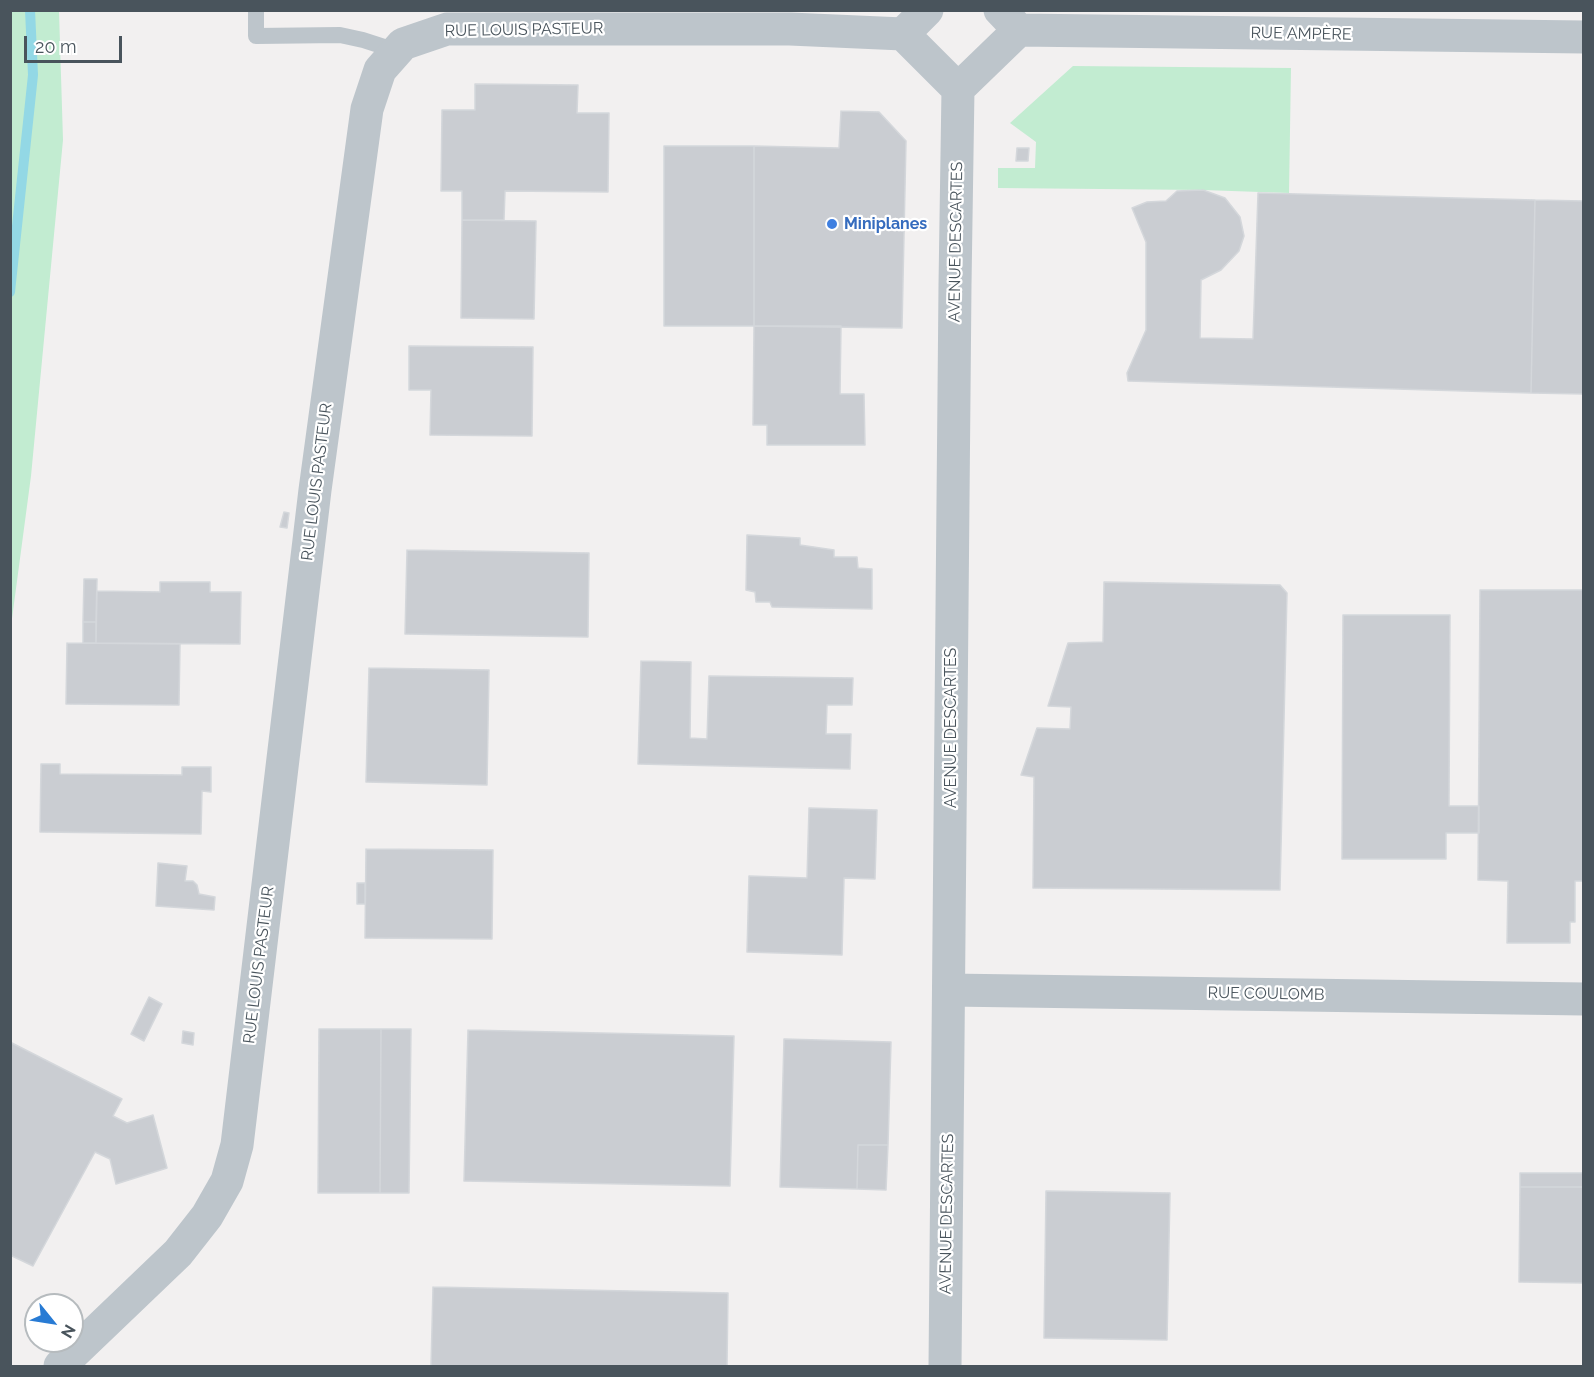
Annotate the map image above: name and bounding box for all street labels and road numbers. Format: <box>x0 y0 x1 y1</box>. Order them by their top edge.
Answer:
street label: RUE LOUIS PASTEUR <box>445 19 603 41</box>
street label: RUE AMPÈRE <box>1250 24 1352 44</box>
street label: AVENUE DESCARTES <box>945 162 967 322</box>
street label: RUE LOUIS PASTEUR <box>298 402 336 562</box>
street label: AVENUE DESCARTES <box>941 648 961 808</box>
street label: RUE LOUIS PASTEUR <box>240 885 278 1045</box>
street label: RUE COULOMB <box>1207 983 1325 1005</box>
street label: AVENUE DESCARTES <box>936 1134 958 1294</box>

